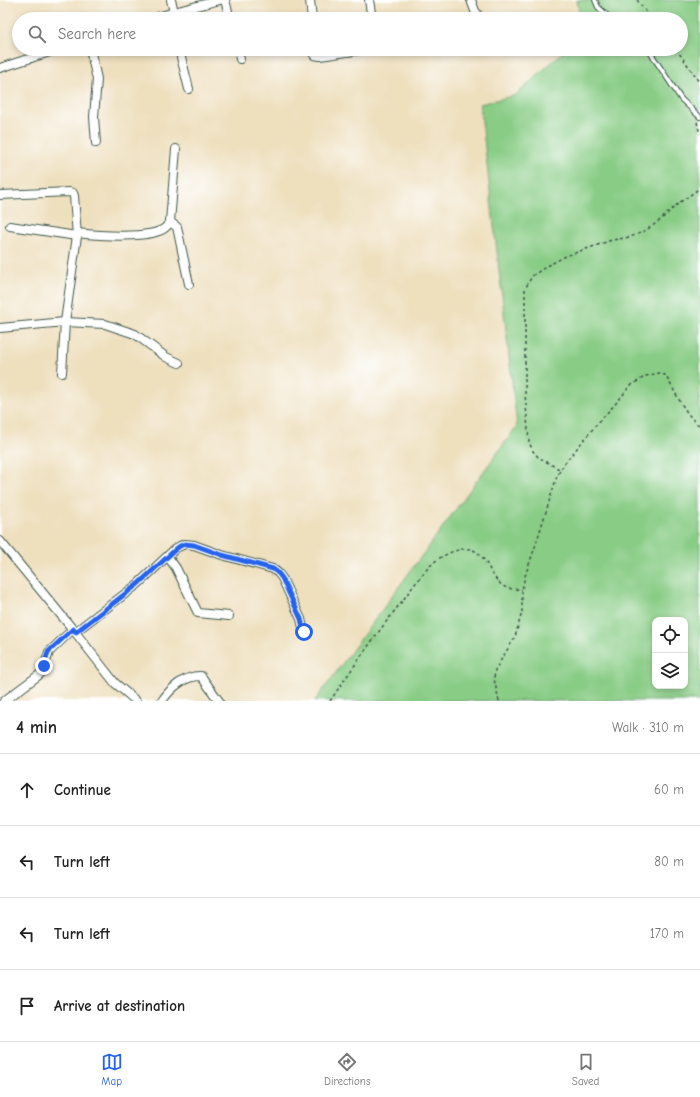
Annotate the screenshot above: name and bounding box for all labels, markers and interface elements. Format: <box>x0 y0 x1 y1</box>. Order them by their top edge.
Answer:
search box <box>12 12 688 56</box>
icon: search <box>26 23 48 45</box>
text: Search here <box>58 25 136 43</box>
map controls <box>652 617 688 689</box>
button: locate <box>652 617 688 653</box>
route start <box>295 623 313 641</box>
button: layers <box>652 653 688 689</box>
route end <box>35 657 53 675</box>
text: 4 min <box>16 718 57 737</box>
text: Walk · 310 m <box>612 720 684 735</box>
icon: ahead <box>16 779 38 801</box>
text: Continue <box>54 781 111 799</box>
text: 60 m <box>654 782 684 797</box>
icon: left <box>16 851 38 873</box>
text: Turn left <box>54 853 110 871</box>
text: 80 m <box>654 854 684 869</box>
icon: left <box>16 923 38 945</box>
text: Turn left <box>54 925 110 943</box>
text: 170 m <box>650 926 684 941</box>
icon: arrive <box>16 995 38 1017</box>
text: Arrive at destination <box>54 997 185 1015</box>
tab: Map <box>101 1051 123 1088</box>
tab: Directions <box>324 1051 371 1088</box>
tab: Saved <box>572 1051 599 1088</box>

